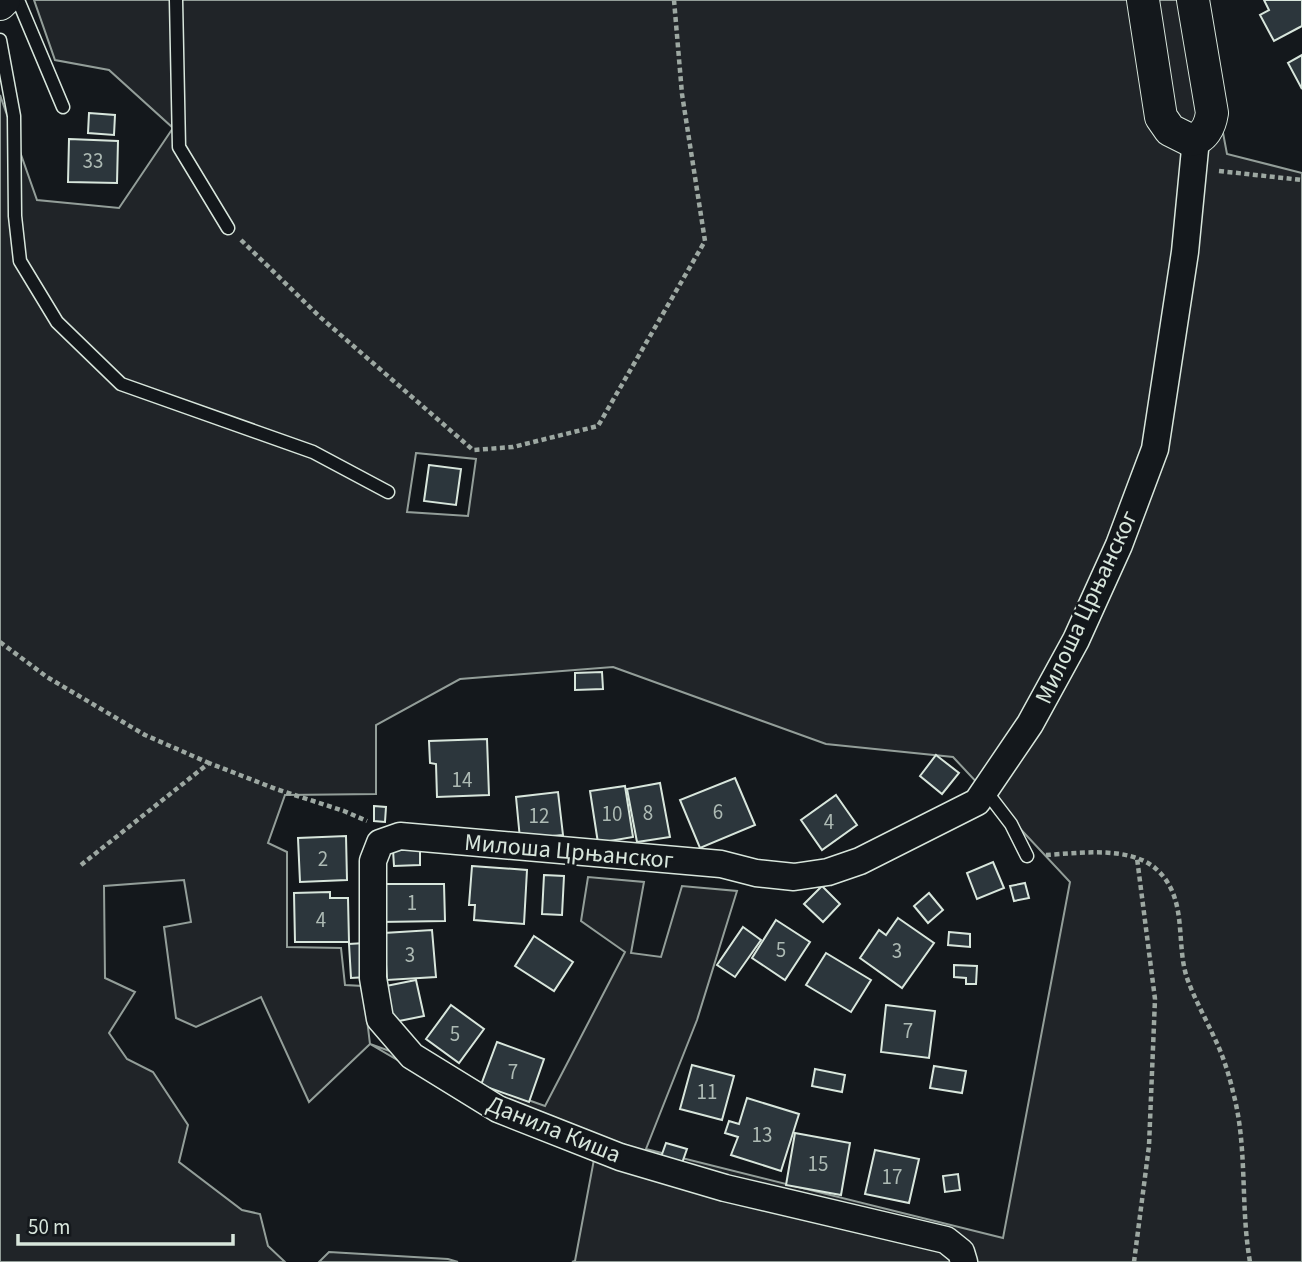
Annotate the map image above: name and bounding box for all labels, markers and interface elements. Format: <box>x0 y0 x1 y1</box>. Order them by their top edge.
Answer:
house number: 33 <box>83 146 103 176</box>
street label: Милоша Црњанског <box>1026 505 1147 710</box>
house number: 14 <box>452 765 472 795</box>
house number: 6 <box>713 797 723 827</box>
house number: 8 <box>643 798 653 828</box>
house number: 10 <box>602 799 622 829</box>
house number: 12 <box>529 801 549 831</box>
house number: 4 <box>824 807 834 837</box>
street label: Милоша Црњанског <box>463 825 675 878</box>
house number: 2 <box>318 844 328 874</box>
house number: 1 <box>407 888 417 918</box>
house number: 4 <box>316 905 326 935</box>
house number: 5 <box>776 935 786 965</box>
house number: 3 <box>892 936 902 966</box>
house number: 3 <box>405 940 415 970</box>
house number: 7 <box>903 1016 913 1046</box>
house number: 5 <box>450 1019 460 1049</box>
house number: 7 <box>508 1057 518 1087</box>
house number: 11 <box>697 1077 717 1107</box>
street label: Данила Киша <box>482 1087 626 1172</box>
house number: 13 <box>752 1120 772 1150</box>
house number: 15 <box>808 1149 828 1179</box>
house number: 17 <box>882 1162 902 1192</box>
scale bar <box>18 1202 233 1246</box>
text: 50 m <box>28 1212 70 1242</box>

